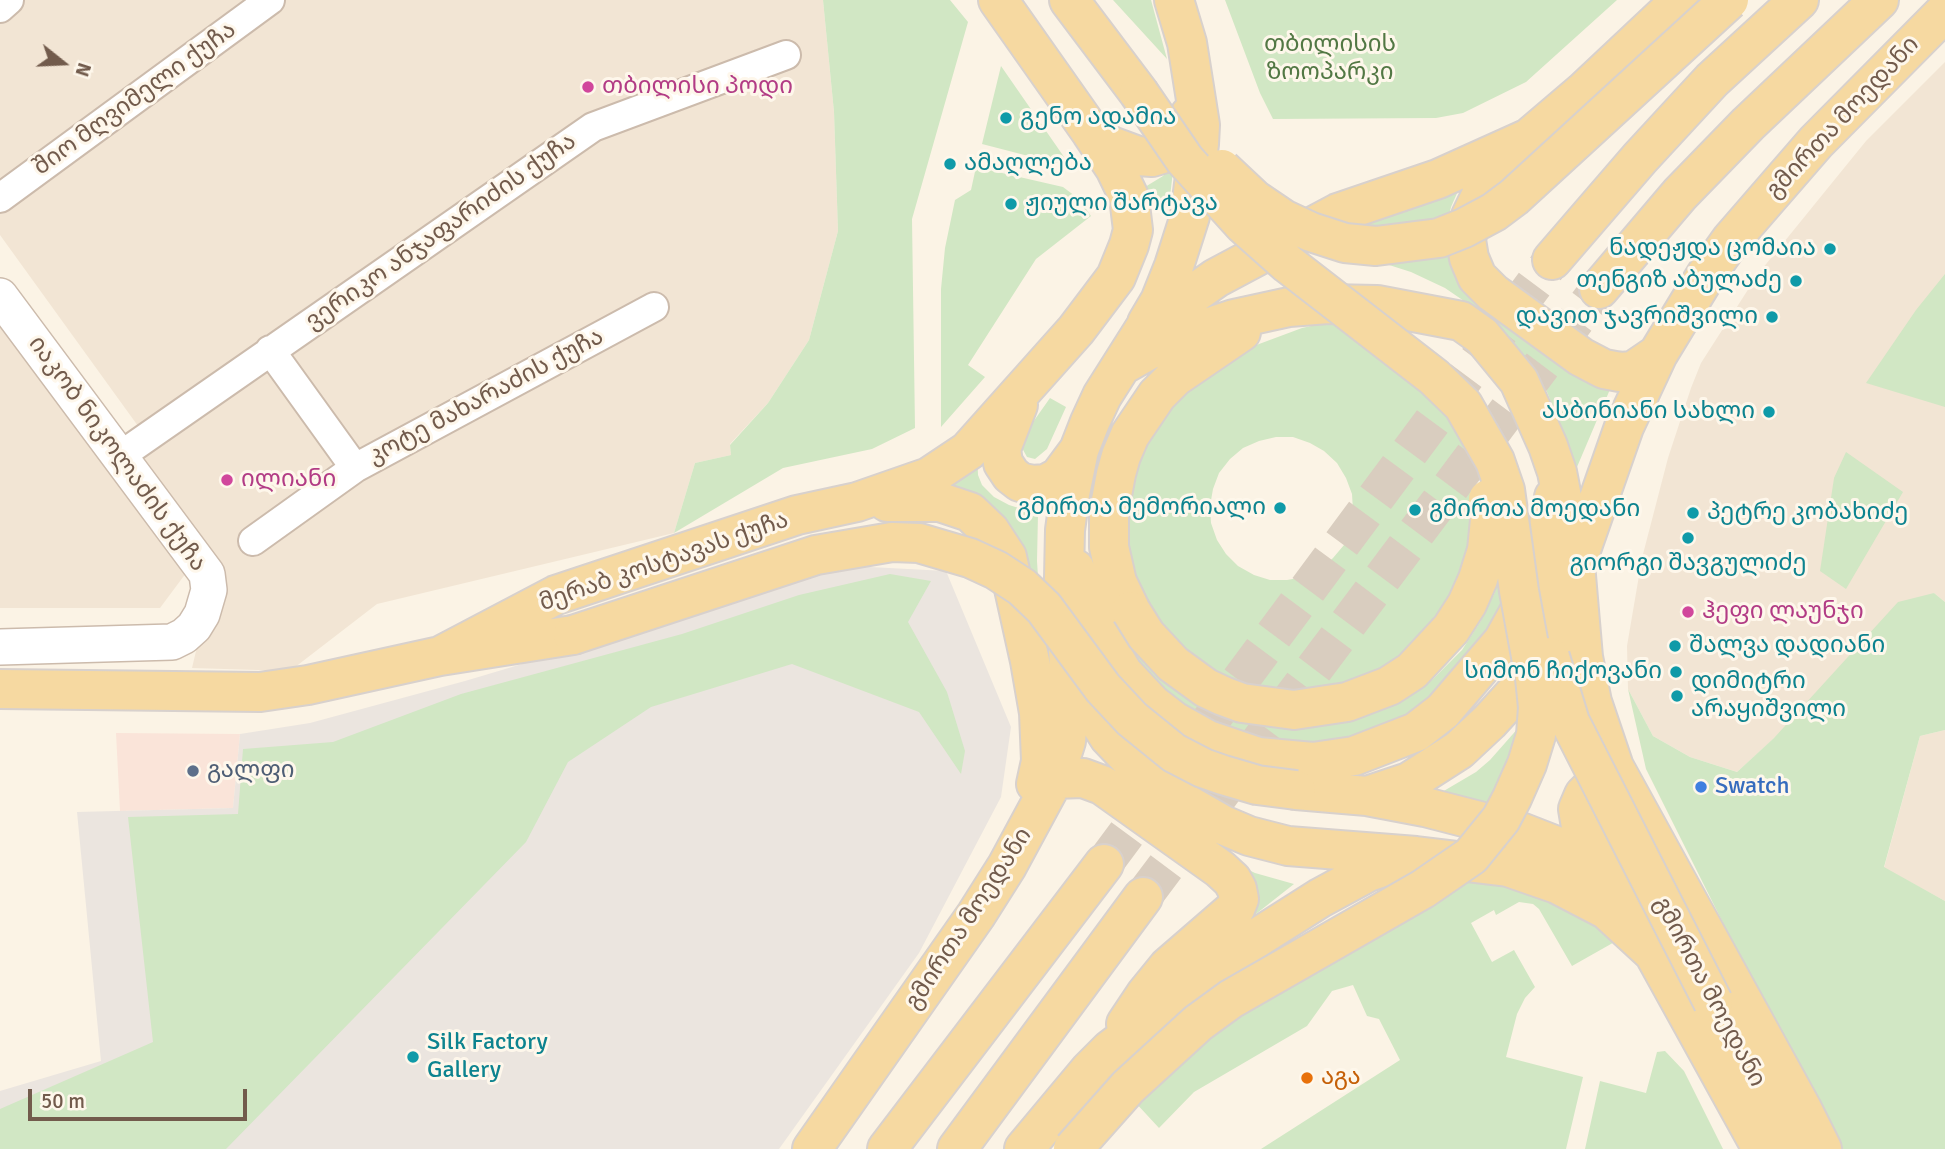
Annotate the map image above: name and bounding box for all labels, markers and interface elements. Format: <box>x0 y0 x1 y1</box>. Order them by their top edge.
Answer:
street label: შიო მღვიმელი ქუჩა <box>28 16 242 182</box>
north arrow <box>28 28 98 98</box>
park label: თბილისის ზოოპარკი <box>1264 31 1396 87</box>
street label: გმირთა მოედანი <box>1760 31 1926 205</box>
text: N <box>70 59 96 79</box>
place label: თბილისი პოდი <box>602 73 793 101</box>
marker: თბილისი პოდი <box>580 79 596 95</box>
place label: გენო ადამია <box>1020 104 1176 132</box>
marker: გენო ადამია <box>998 110 1014 126</box>
street label: ვერიკო ანჯაფარიძის ქუჩა <box>300 127 582 337</box>
place label: ამაღლება <box>964 150 1092 178</box>
marker: ამაღლება <box>942 156 958 172</box>
place label: ჟიული შარტავა <box>1025 190 1218 218</box>
marker: ჟიული შარტავა <box>1003 196 1019 212</box>
place label: ნადეჟდა ცომაია <box>1609 235 1816 263</box>
marker: ნადეჟდა ცომაია <box>1822 241 1838 257</box>
place label: თენგიზ აბულაძე <box>1576 267 1782 295</box>
marker: თენგიზ აბულაძე <box>1788 273 1804 289</box>
place label: დავით ჯავრიშვილი <box>1516 303 1758 331</box>
marker: დავით ჯავრიშვილი <box>1764 309 1780 325</box>
street label: კოტე მახარაძის ქუჩა <box>363 323 609 471</box>
street label: იაკობ ნიკოლაძის ქუჩა <box>22 331 212 577</box>
place label: ასბინიანი სახლი <box>1542 398 1755 426</box>
marker: ასბინიანი სახლი <box>1761 404 1777 420</box>
place label: ილიანი <box>241 466 336 494</box>
marker: ილიანი <box>219 472 235 488</box>
place label: გმირთა მემორიალი <box>1017 494 1266 522</box>
place label: გმირთა მოედანი <box>1429 496 1640 524</box>
place label: პეტრე კობახიძე <box>1707 499 1908 527</box>
marker: გმირთა მემორიალი <box>1272 500 1288 516</box>
marker: გმირთა მოედანი <box>1407 502 1423 518</box>
marker: პეტრე კობახიძე <box>1685 505 1701 521</box>
street label: მერაბ კოსტავას ქუჩა <box>536 506 792 618</box>
marker: გიორგი შავგულიძე <box>1680 530 1696 546</box>
place label: გიორგი შავგულიძე <box>1569 550 1807 578</box>
place label: ჰეფი ლაუნჯი <box>1702 598 1864 626</box>
marker: ჰეფი ლაუნჯი <box>1680 604 1696 620</box>
place label: შალვა დადიანი <box>1689 632 1885 660</box>
marker: შალვა დადიანი <box>1667 638 1683 654</box>
place label: სიმონ ჩიქოვანი <box>1464 658 1662 686</box>
marker: სიმონ ჩიქოვანი <box>1668 664 1684 680</box>
place label: დიმიტრი არაყიშვილი <box>1691 668 1846 724</box>
marker: დიმიტრი არაყიშვილი <box>1669 688 1685 704</box>
place label: გალფი <box>207 757 295 785</box>
marker: გალფი <box>185 763 201 779</box>
place label: Swatch <box>1715 773 1789 801</box>
marker: Swatch <box>1693 779 1709 795</box>
street label: გმირთა მოედანი <box>899 823 1039 1015</box>
street label: გმირთა მოედანი <box>1647 892 1771 1092</box>
place label: Silk Factory Gallery <box>427 1029 548 1085</box>
marker: Silk Factory Gallery <box>405 1049 421 1065</box>
place label: აგა <box>1321 1064 1361 1092</box>
marker: აგა <box>1299 1070 1315 1086</box>
scale bar <box>32 1076 250 1120</box>
text: 50 m <box>41 1088 85 1114</box>

